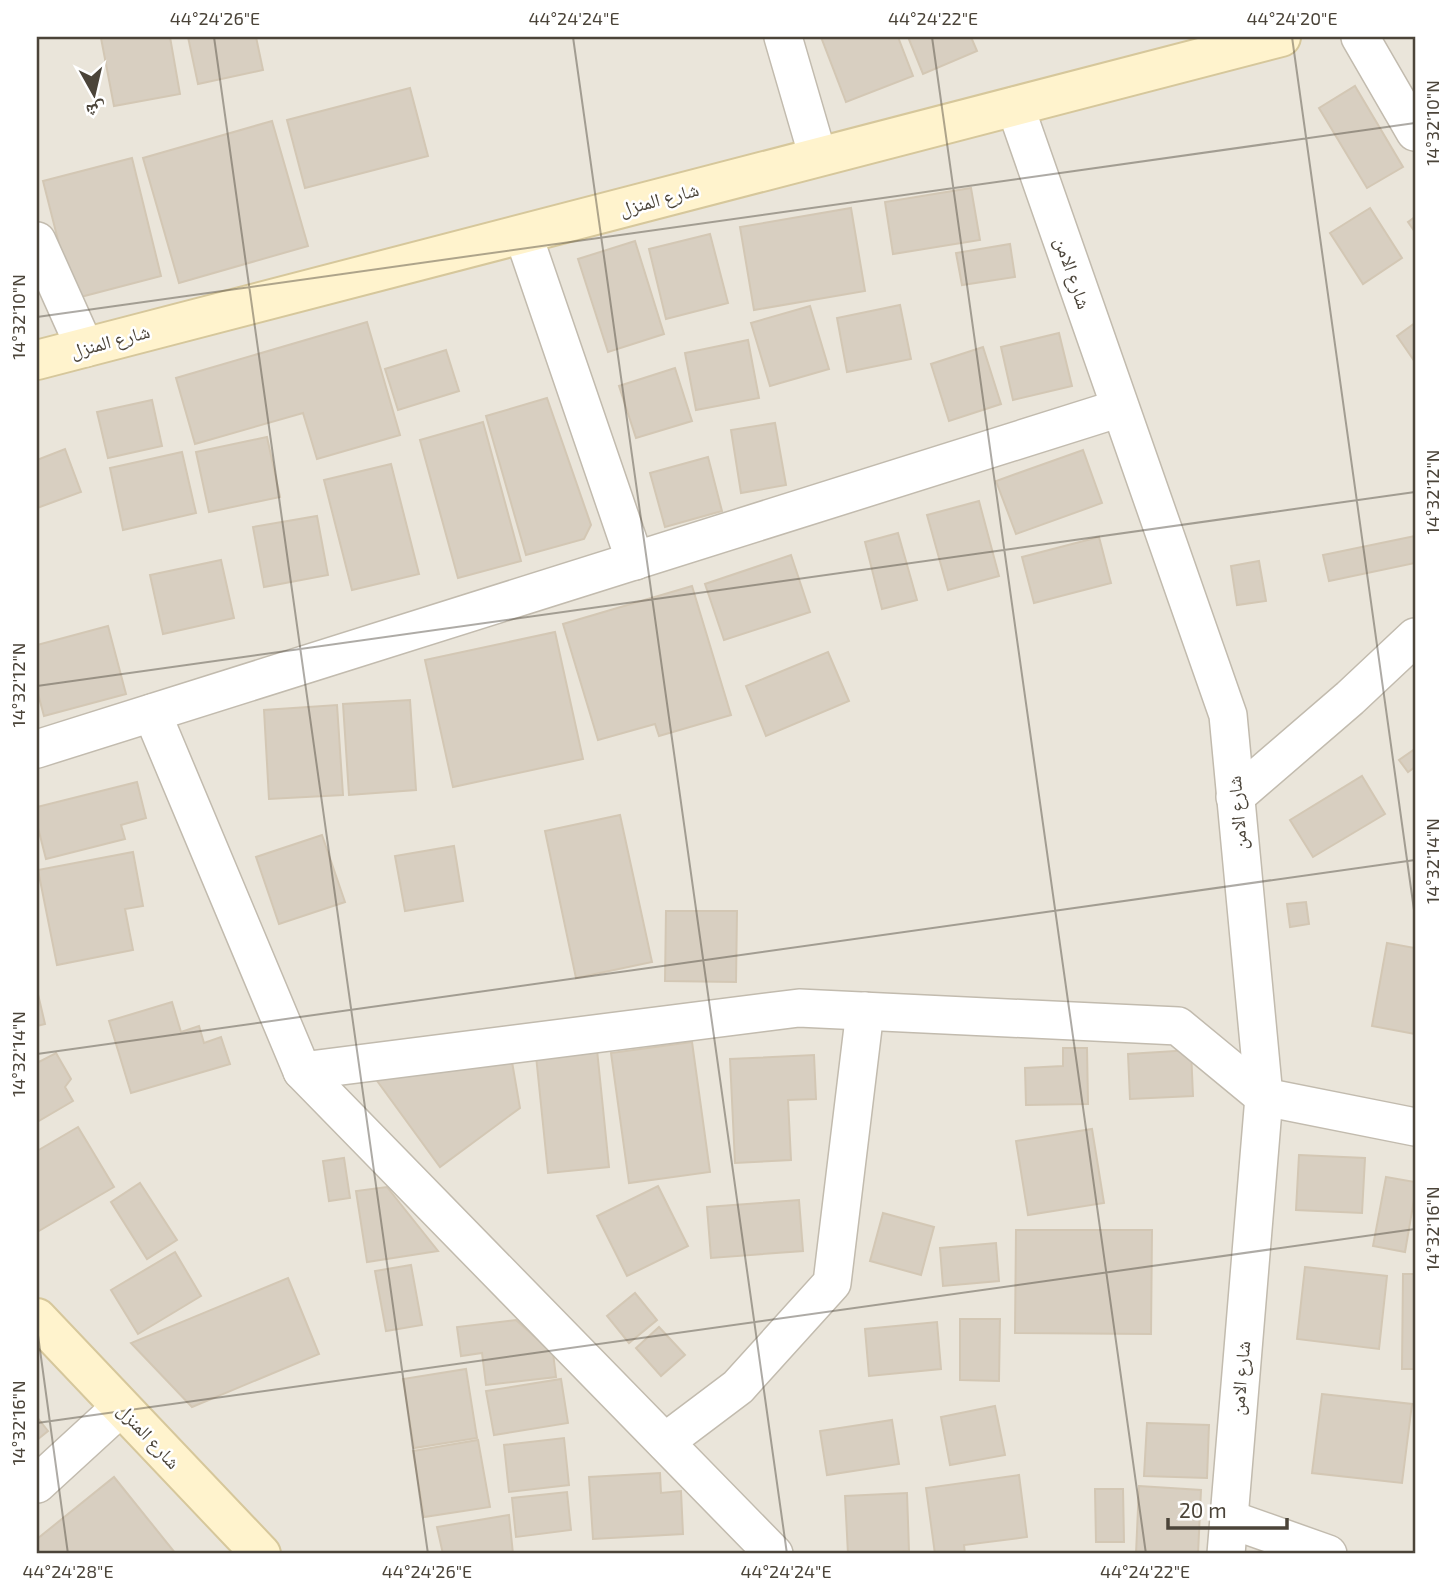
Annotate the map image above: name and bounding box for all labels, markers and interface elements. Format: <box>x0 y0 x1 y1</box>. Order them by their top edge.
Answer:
text: 44°24'26"E <box>170 7 260 29</box>
text: 44°24'24"E <box>528 7 620 29</box>
text: 44°24'22"E <box>888 7 978 29</box>
text: 44°24'20"E <box>1247 7 1337 29</box>
north arrow <box>60 60 130 130</box>
text: 14°32'10"N <box>1421 80 1443 166</box>
text: ش <box>85 98 108 124</box>
street label: شارع المنزل <box>617 177 701 221</box>
street label: شارع الامن <box>1050 234 1096 312</box>
text: 14°32'10"N <box>7 274 29 360</box>
street label: شارع المنزل <box>68 319 152 363</box>
text: 14°32'12"N <box>1421 450 1443 534</box>
text: 14°32'12"N <box>7 643 29 727</box>
street label: شارع الامن <box>1222 775 1252 851</box>
text: 14°32'14"N <box>1421 818 1443 904</box>
text: 14°32'14"N <box>7 1011 29 1097</box>
text: 14°32'16"N <box>1421 1186 1443 1272</box>
street label: شارع الامن <box>1225 1340 1255 1416</box>
text: 14°32'16"N <box>7 1380 29 1466</box>
street label: شارع المنزل <box>113 1398 185 1474</box>
scale bar <box>1168 1486 1288 1530</box>
text: 20 m <box>1179 1497 1227 1522</box>
text: 44°24'28"E <box>22 1560 114 1582</box>
text: 44°24'26"E <box>382 1560 472 1582</box>
text: 44°24'24"E <box>740 1560 832 1582</box>
text: 44°24'22"E <box>1100 1560 1190 1582</box>

